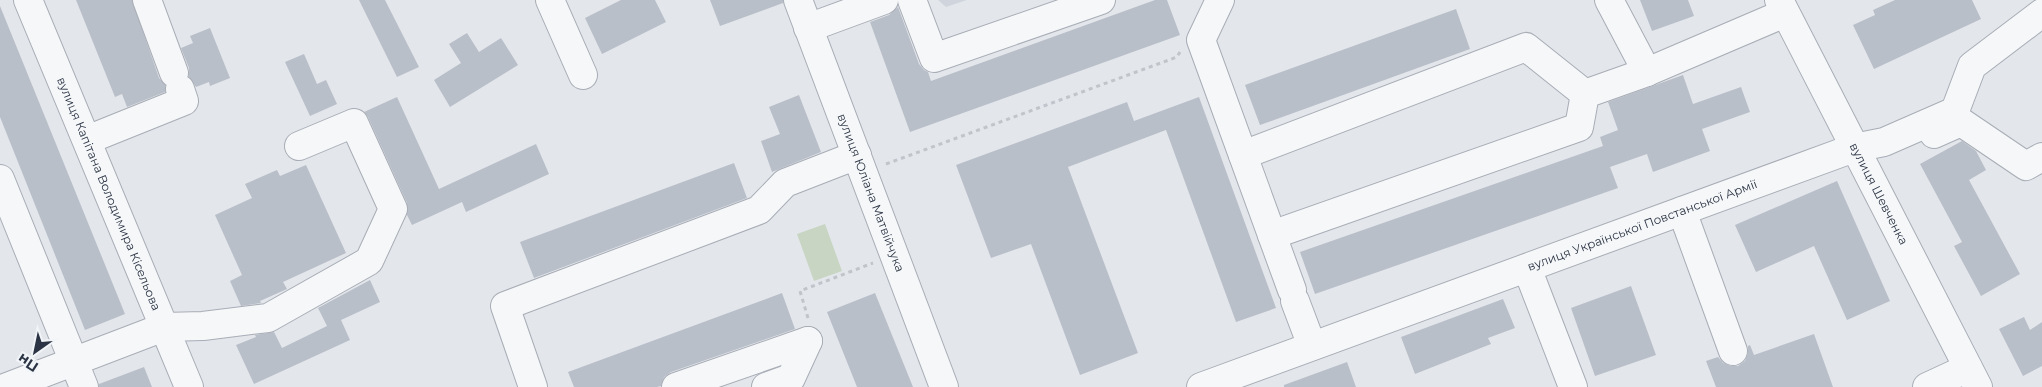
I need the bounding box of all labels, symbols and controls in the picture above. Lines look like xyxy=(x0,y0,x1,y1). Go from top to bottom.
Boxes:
street label: вулиця Капітана Володимира Кісельова xyxy=(54,75,164,313)
street label: вулиця Юліана Матвійчука xyxy=(834,111,908,274)
street label: вулиця Шевченка xyxy=(1847,140,1912,247)
street label: вулиця Української Повстанської Армії xyxy=(1525,176,1759,274)
north arrow xyxy=(10,327,60,377)
text: Пн xyxy=(14,350,42,376)

